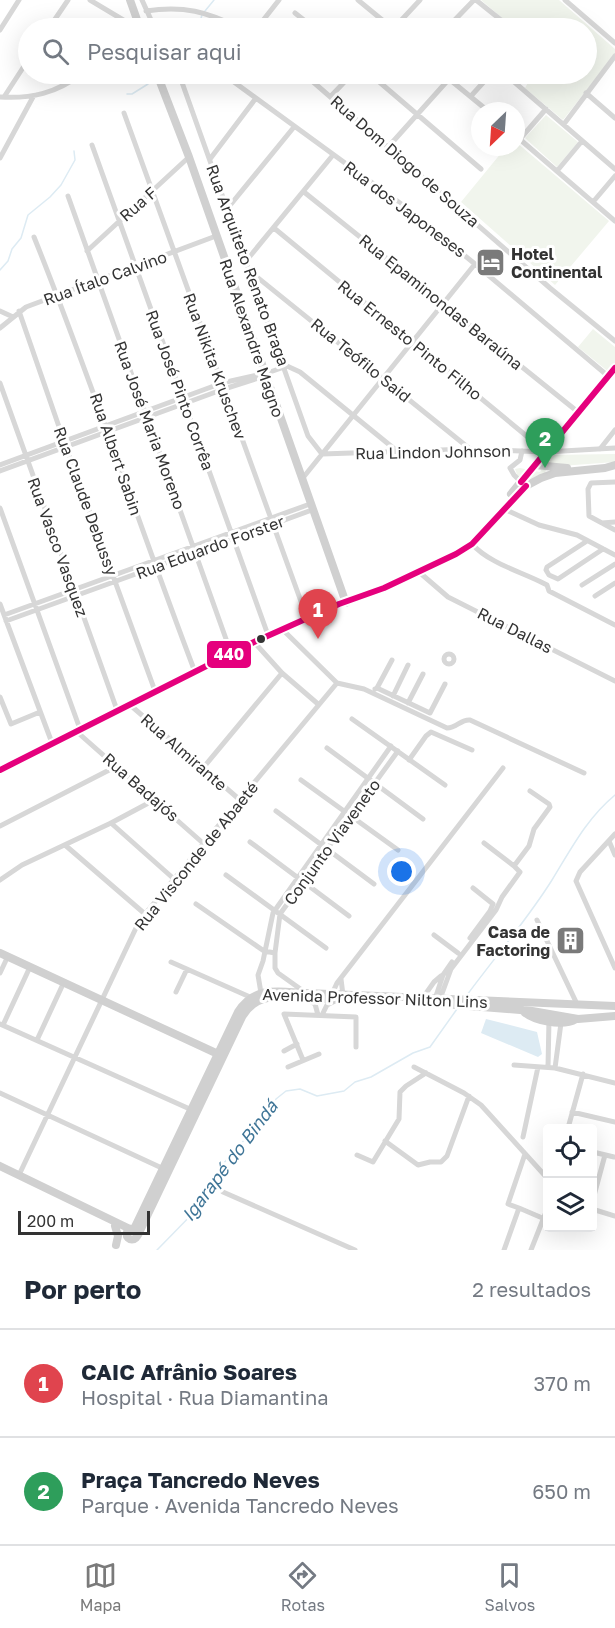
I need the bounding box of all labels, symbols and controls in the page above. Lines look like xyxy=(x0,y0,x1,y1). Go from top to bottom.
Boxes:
search box xyxy=(18,18,597,84)
icon: search xyxy=(39,35,72,68)
text: Pesquisar aqui xyxy=(87,38,242,65)
street label: Rua Dom Diogo de Souza xyxy=(327,91,483,231)
north arrow xyxy=(471,102,525,156)
street label: Rua dos Japoneses xyxy=(340,157,470,261)
street label: Rua Arquiteto Renato Braga xyxy=(202,161,294,369)
street label: Rua F xyxy=(115,182,161,226)
street label: Rua Epaminondas Baraúna xyxy=(355,230,527,374)
place label: Hotel Continental xyxy=(511,244,603,282)
street label: Rua Ítalo Calvino xyxy=(41,246,169,310)
hotel icon: Hotel Continental xyxy=(474,247,506,279)
street label: Rua Alexandre Magno xyxy=(215,256,289,420)
street label: Rua Ernesto Pinto Filho xyxy=(334,276,486,404)
street label: Rua Nikita Kruschev xyxy=(179,290,251,442)
street label: Rua José Pinto Corrêa xyxy=(142,307,218,473)
street label: Rua Teófilo Said xyxy=(307,314,415,406)
street label: Rua José Maria Moreno xyxy=(110,338,190,512)
street label: Rua Albert Sabin xyxy=(86,390,146,518)
pin: 2 xyxy=(526,418,564,468)
street label: Rua Claude Debussy xyxy=(50,424,122,578)
street label: Rua Lindon Johnson xyxy=(355,441,511,463)
street label: Rua Vasco Vasquez xyxy=(23,474,93,620)
street label: Rua Eduardo Forster xyxy=(133,511,287,583)
pin: 1 xyxy=(298,590,338,639)
street label: Rua Dallas xyxy=(474,603,556,657)
unlabelled marker xyxy=(255,633,267,645)
line badge: 440 xyxy=(206,640,252,669)
text: 440 xyxy=(214,644,244,664)
street label: Rua Almirante xyxy=(137,709,231,795)
street label: Rua Badajós xyxy=(99,749,183,825)
street label: Conjunto Viaveneto xyxy=(280,775,384,909)
street label: Rua Visconde de Abaeté xyxy=(130,778,262,934)
your location xyxy=(387,857,416,886)
place label: Casa de Factoring xyxy=(476,922,550,960)
building icon: Casa de Factoring xyxy=(555,925,587,957)
street label: Avenida Professor Nilton Lins xyxy=(262,984,488,1012)
water label: Igarapé do Bindá xyxy=(177,1094,283,1225)
map controls xyxy=(543,1124,597,1232)
button: locate xyxy=(543,1124,597,1178)
button: layers xyxy=(543,1178,597,1232)
scale bar xyxy=(18,1208,150,1236)
text: 200 m xyxy=(27,1211,74,1231)
text: Por perto xyxy=(24,1274,141,1305)
text: 2 resultados xyxy=(472,1277,591,1301)
text: CAIC Afrânio Soares xyxy=(81,1358,297,1385)
text: 1 xyxy=(38,1371,49,1395)
text: 370 m xyxy=(534,1371,591,1395)
text: Hospital · Rua Diamantina xyxy=(81,1385,328,1409)
text: Praça Tancredo Neves xyxy=(81,1466,320,1493)
text: 2 xyxy=(37,1479,50,1503)
text: 650 m xyxy=(532,1479,591,1503)
text: Parque · Avenida Tancredo Neves xyxy=(81,1493,399,1517)
tab: Mapa xyxy=(80,1559,121,1615)
tab: Rotas xyxy=(281,1559,325,1615)
tab: Salvos xyxy=(484,1559,535,1615)

